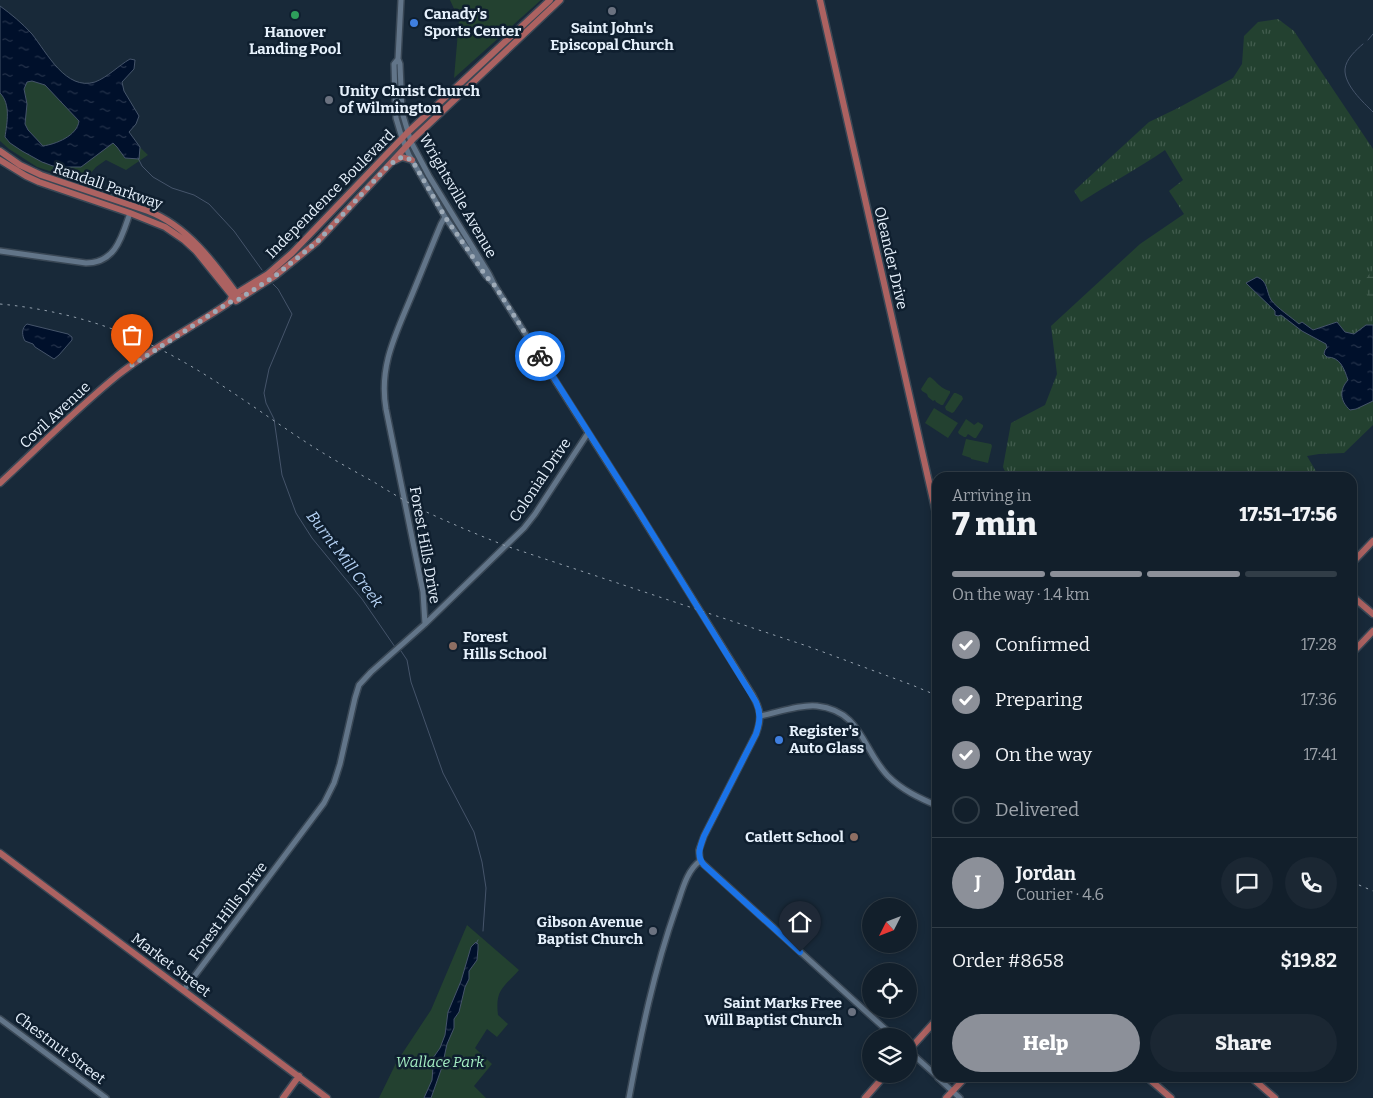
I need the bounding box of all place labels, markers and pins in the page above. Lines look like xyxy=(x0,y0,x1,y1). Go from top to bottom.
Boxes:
place label: Canady's Sports Center xyxy=(424,5,521,40)
marker: Saint John's Episcopal Church xyxy=(606,5,618,17)
marker: Hanover Landing Pool xyxy=(289,9,301,21)
marker: Canady's Sports Center xyxy=(408,17,420,29)
place label: Saint John's Episcopal Church xyxy=(550,19,674,54)
place label: Hanover Landing Pool xyxy=(249,23,341,58)
place label: Unity Christ Church of Wilmington xyxy=(339,82,480,117)
marker: Unity Christ Church of Wilmington xyxy=(323,94,335,106)
pin xyxy=(111,314,153,365)
place label: Forest Hills School xyxy=(463,628,547,663)
marker: Forest Hills School xyxy=(447,640,459,652)
place label: Register's Auto Glass xyxy=(789,722,864,757)
marker: Register's Auto Glass xyxy=(773,734,785,746)
place label: Catlett School xyxy=(745,828,844,846)
marker: Catlett School xyxy=(848,831,860,843)
pin xyxy=(779,901,821,952)
place label: Gibson Avenue Baptist Church xyxy=(537,913,644,948)
marker: Gibson Avenue Baptist Church xyxy=(647,925,659,937)
place label: Saint Marks Free Will Baptist Church xyxy=(705,994,842,1029)
marker: Saint Marks Free Will Baptist Church xyxy=(846,1006,858,1018)

